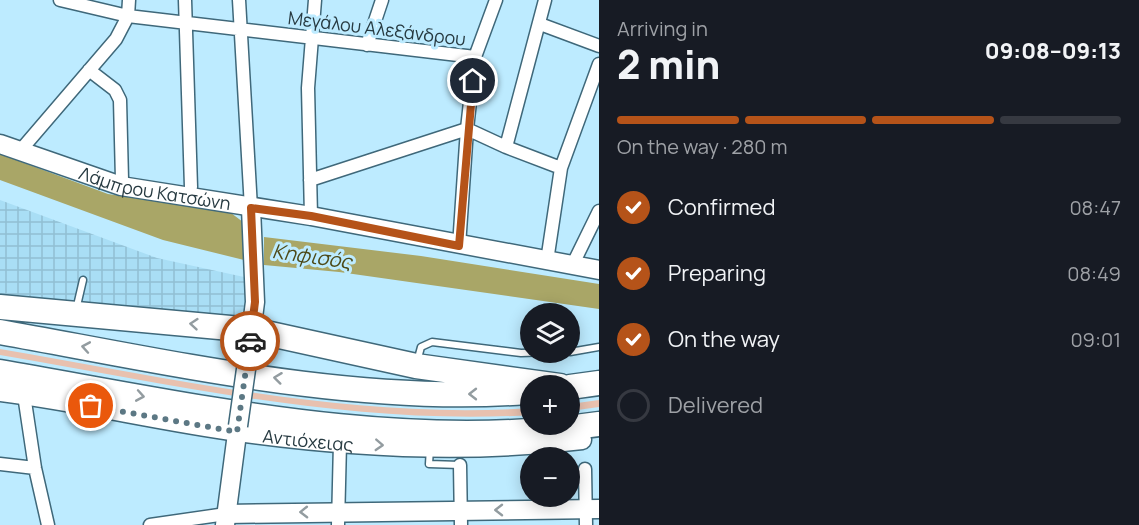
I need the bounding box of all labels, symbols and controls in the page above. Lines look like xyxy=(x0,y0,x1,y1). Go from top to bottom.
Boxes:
street label: Μεγάλου Αλεξάνδρου xyxy=(287,5,467,51)
text: Arriving in xyxy=(617,15,708,42)
text: 09:08–09:13 xyxy=(985,36,1121,66)
text: 2 min xyxy=(617,37,720,91)
pin xyxy=(447,55,498,106)
icon: home xyxy=(456,64,489,97)
text: On the way · 280 m xyxy=(617,133,787,160)
street label: Λάμπρου Κατσώνη xyxy=(76,160,233,215)
icon: check xyxy=(617,191,650,224)
text: Confirmed xyxy=(668,192,776,222)
text: 08:47 xyxy=(1069,194,1121,221)
water label: Κηφισός xyxy=(271,237,355,275)
icon: check xyxy=(617,257,650,290)
text: Preparing xyxy=(668,258,766,288)
text: 08:49 xyxy=(1067,260,1121,287)
map controls xyxy=(520,303,580,507)
button: layers xyxy=(520,303,580,363)
courier xyxy=(220,311,280,371)
one-way arrow xyxy=(190,318,199,331)
icon: check xyxy=(617,323,650,356)
text: On the way xyxy=(668,324,780,354)
icon: car xyxy=(234,325,267,358)
text: 09:01 xyxy=(1070,326,1121,353)
one-way arrow xyxy=(81,342,91,354)
one-way arrow xyxy=(274,373,283,385)
button: + xyxy=(520,375,580,435)
pin xyxy=(65,380,116,431)
one-way arrow xyxy=(468,388,477,400)
icon: bag xyxy=(74,389,107,422)
one-way arrow xyxy=(136,390,145,402)
text: Delivered xyxy=(668,390,763,420)
street label: Αντιόχειας xyxy=(261,423,354,456)
one-way arrow xyxy=(374,439,383,452)
button: − xyxy=(520,447,580,507)
one-way arrow xyxy=(494,504,503,516)
one-way arrow xyxy=(299,506,308,519)

